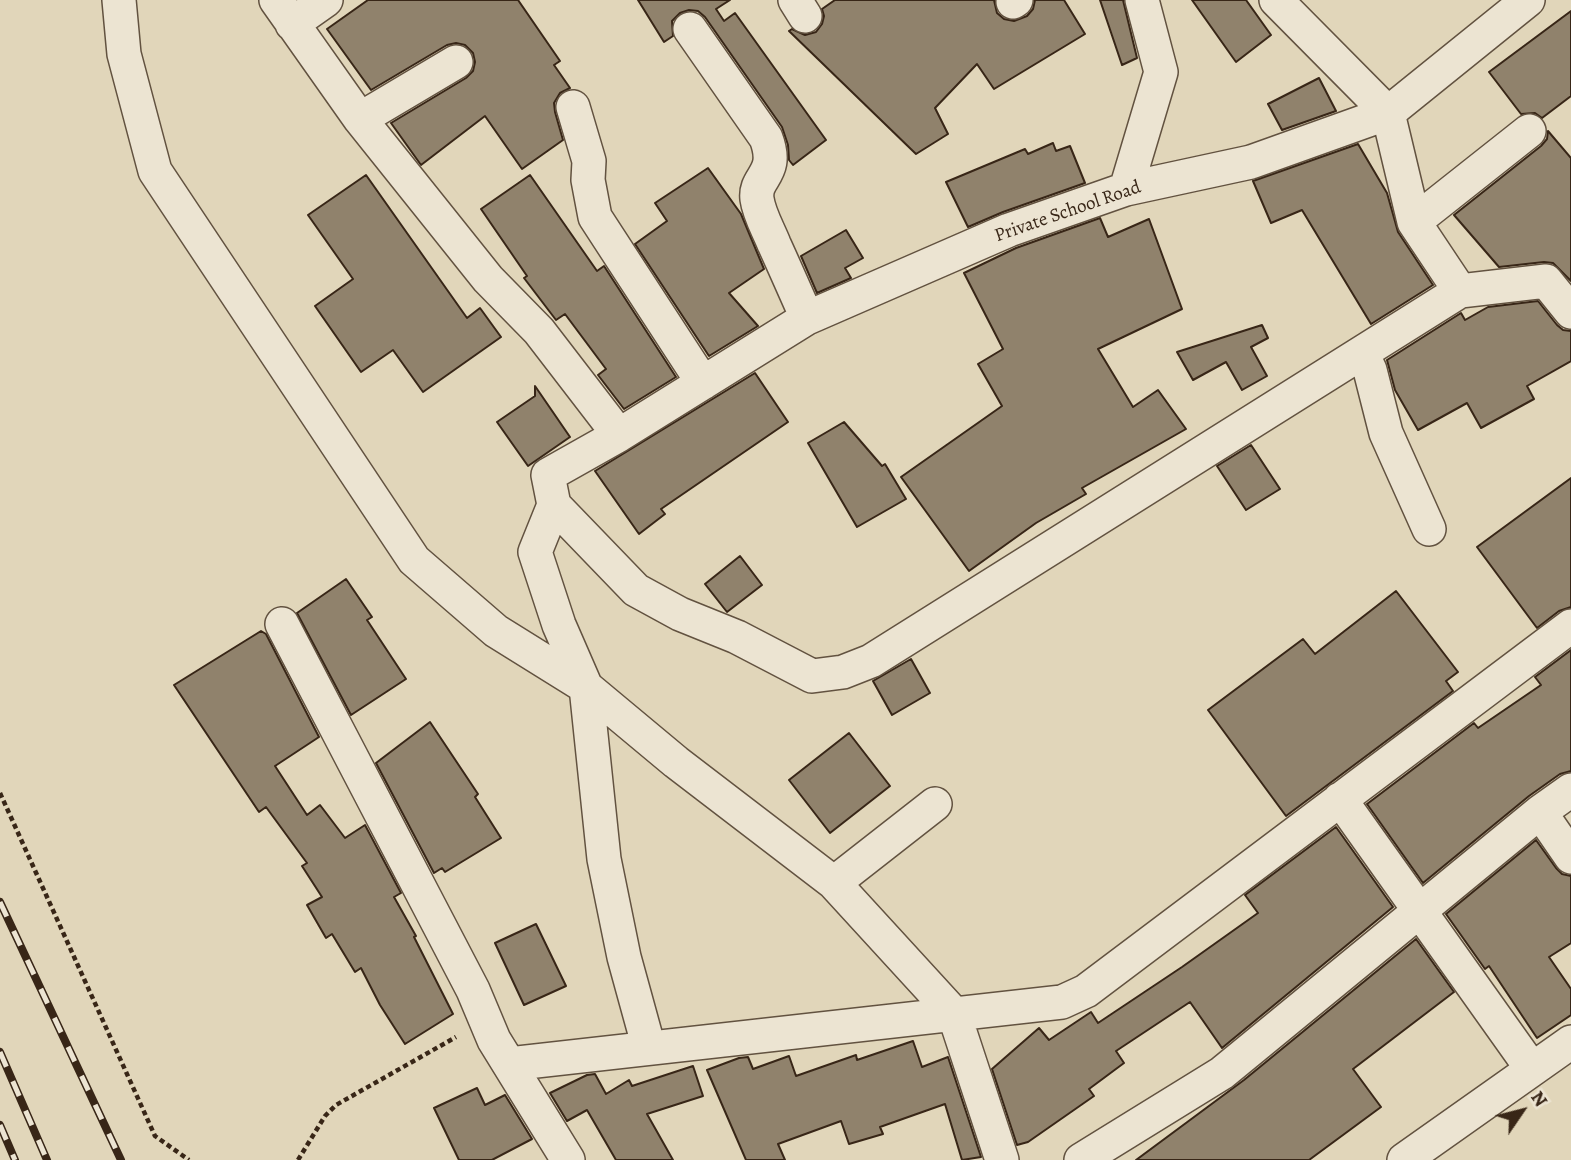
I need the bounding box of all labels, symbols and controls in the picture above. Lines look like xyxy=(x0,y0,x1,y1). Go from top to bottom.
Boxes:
street label: Private School Road xyxy=(992,176,1144,248)
north arrow xyxy=(1487,1076,1557,1146)
text: N xyxy=(1525,1086,1554,1112)

